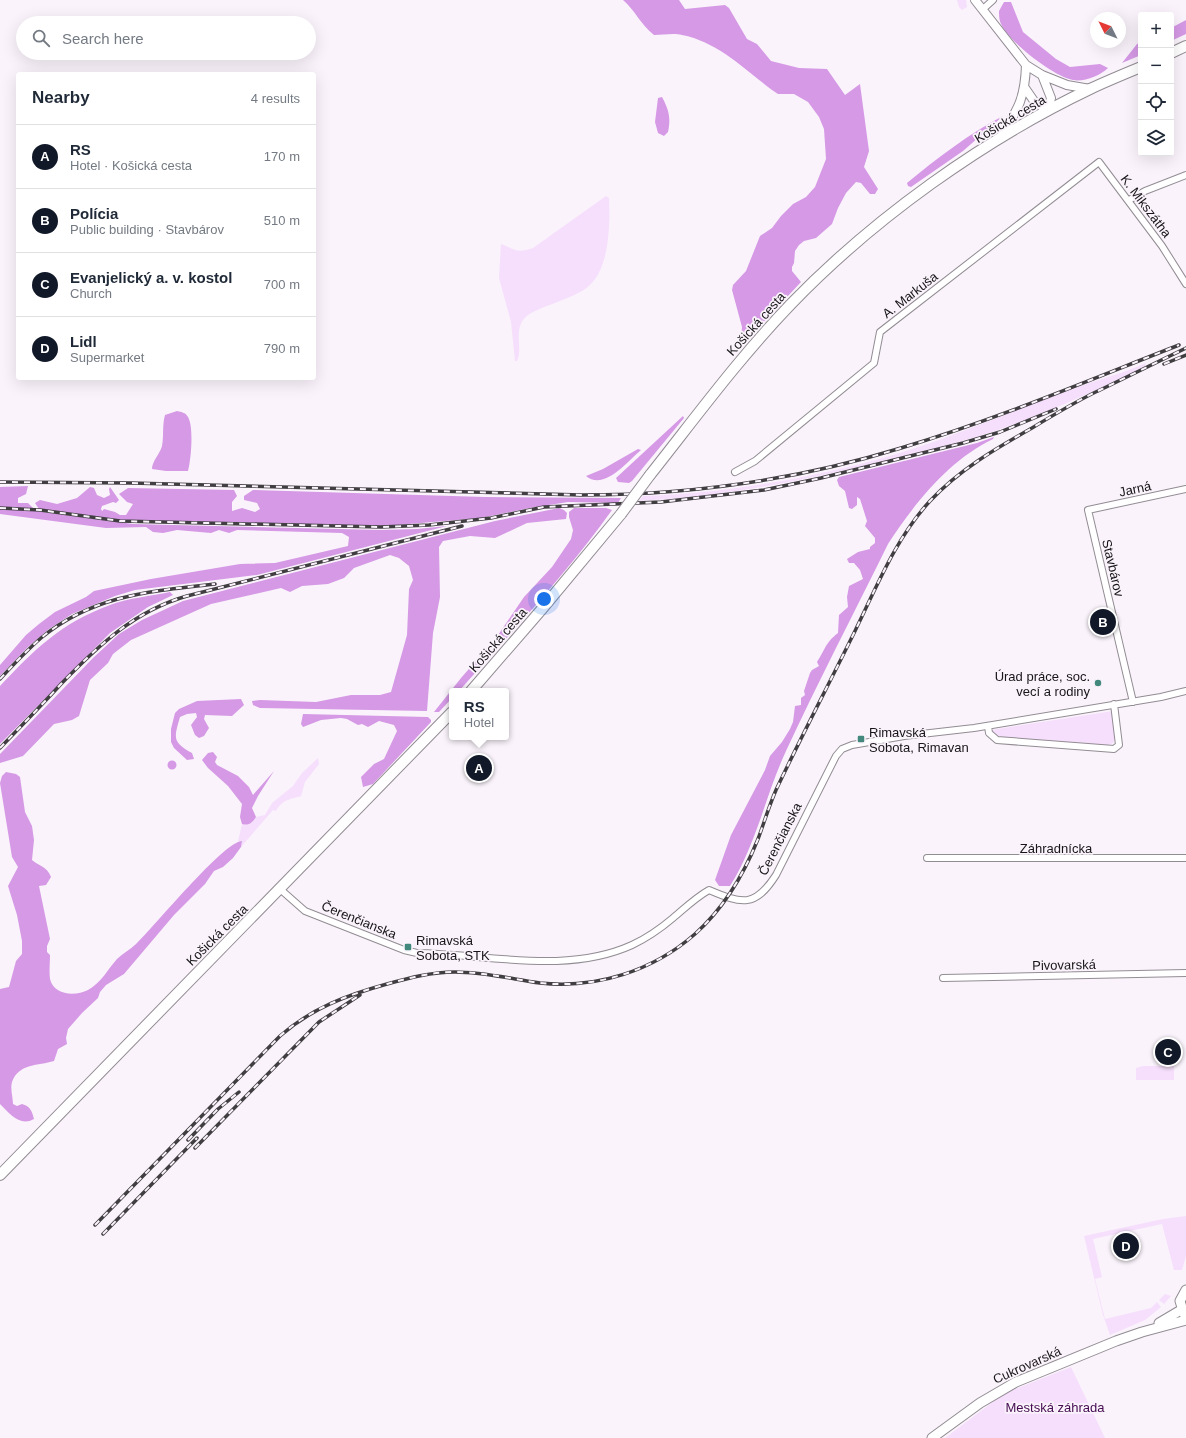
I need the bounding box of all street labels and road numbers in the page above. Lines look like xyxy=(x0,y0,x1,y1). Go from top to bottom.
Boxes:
street label: Košická cesta xyxy=(972,92,1049,146)
street label: K. Mikszátha xyxy=(1118,172,1175,241)
street label: A. Markuša xyxy=(879,268,941,321)
street label: Košická cesta xyxy=(724,289,789,359)
street label: Jarná xyxy=(1118,478,1153,500)
street label: Stavbárov xyxy=(1099,538,1127,599)
street label: Košická cesta xyxy=(466,604,530,675)
street label: Čerenčianska xyxy=(755,800,805,878)
street label: Záhradnícka xyxy=(1020,841,1093,856)
street label: Čerenčianska xyxy=(319,898,399,942)
street label: Košická cesta xyxy=(183,901,251,969)
street label: Pivovarská xyxy=(1032,957,1097,973)
street label: Cukrovarská xyxy=(991,1343,1064,1387)

